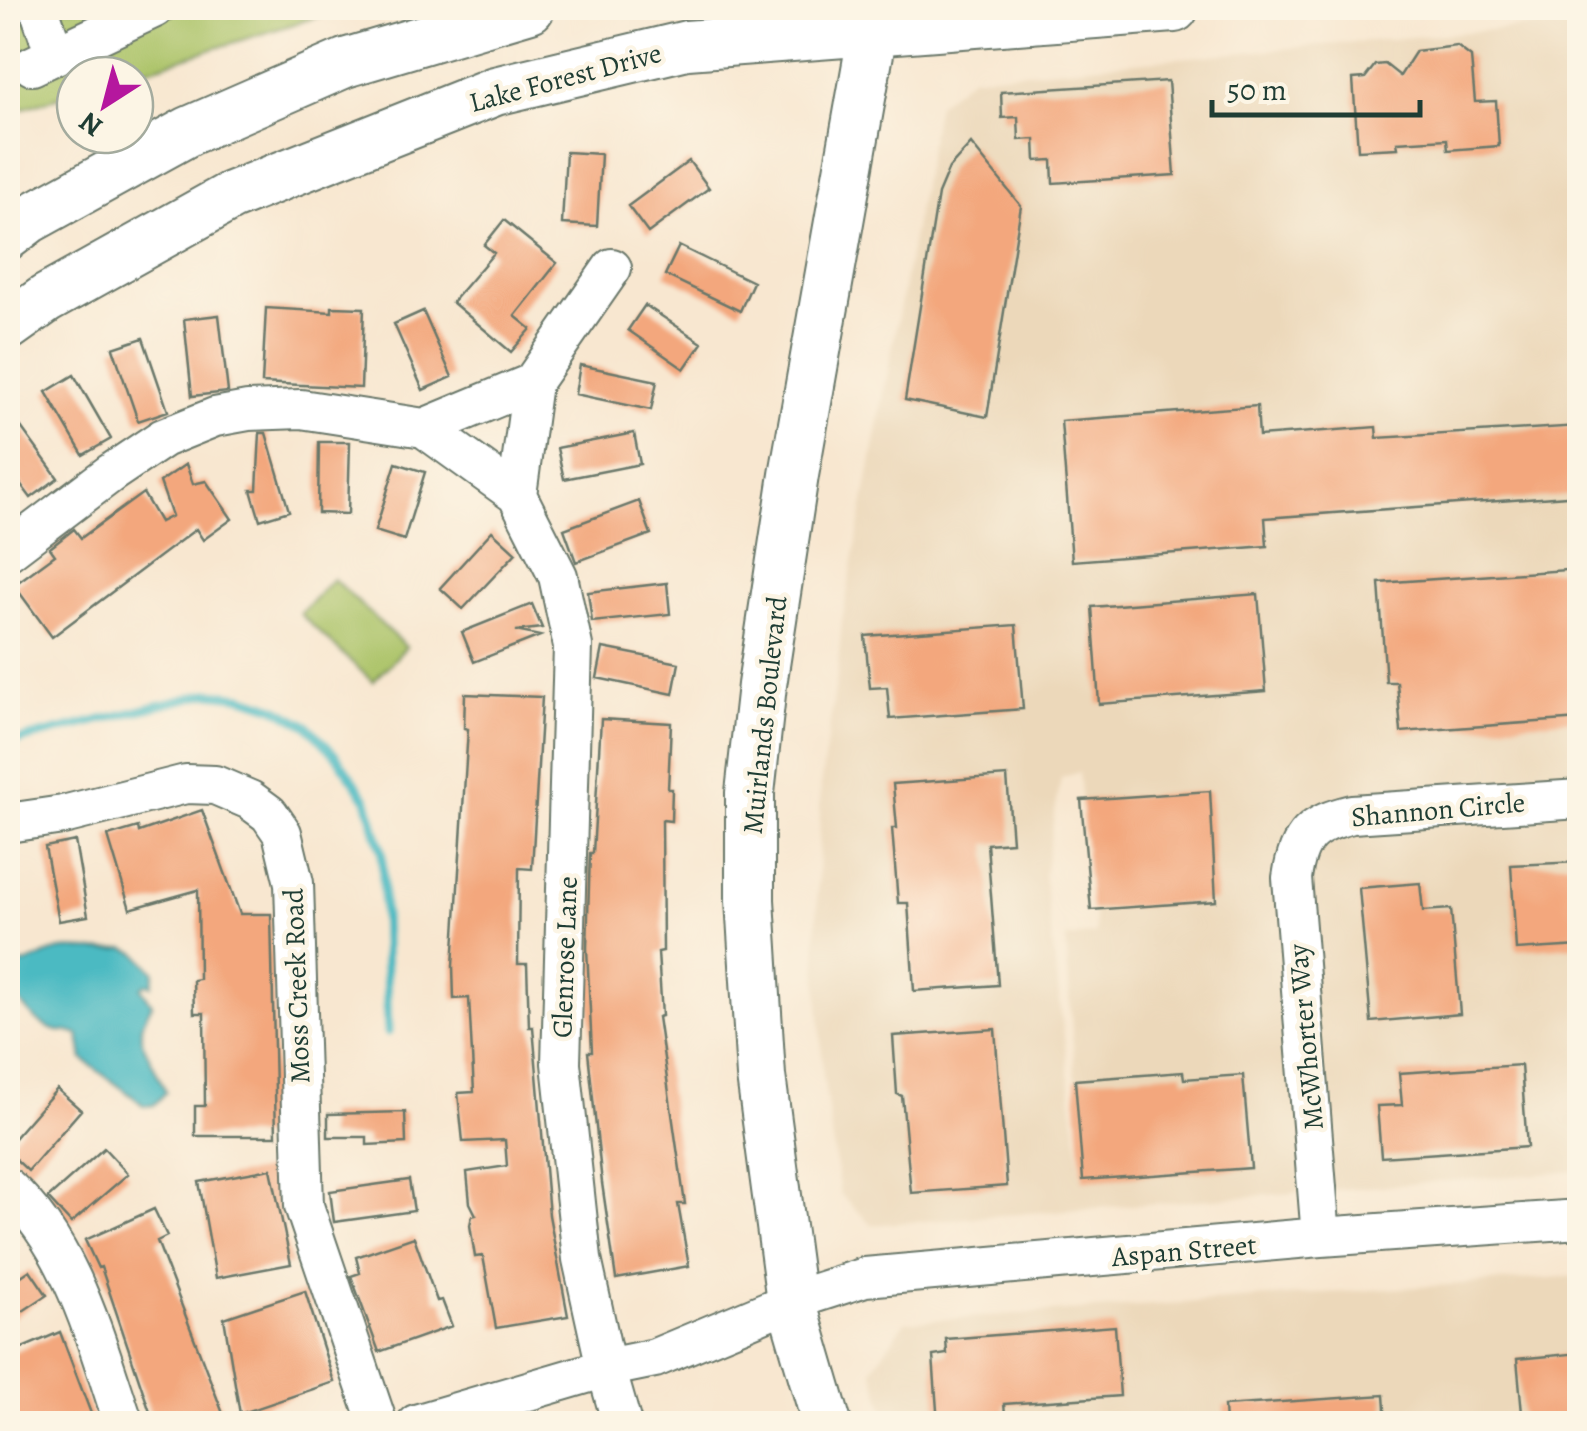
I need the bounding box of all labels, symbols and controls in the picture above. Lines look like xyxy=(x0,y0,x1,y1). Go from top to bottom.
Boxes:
street label: Lake Forest Drive xyxy=(465,34,666,122)
north arrow xyxy=(55,55,155,155)
scale bar xyxy=(1212,55,1420,117)
text: 50 m xyxy=(1227,70,1287,110)
text: N xyxy=(71,103,110,146)
street label: Muirlands Boulevard xyxy=(734,593,797,836)
street label: Shannon Circle xyxy=(1349,783,1527,837)
street label: Glenrose Lane xyxy=(543,875,587,1039)
street label: Moss Creek Road xyxy=(275,887,319,1084)
street label: McWhorter Way xyxy=(1279,942,1333,1131)
street label: Aspan Street xyxy=(1109,1226,1258,1276)

